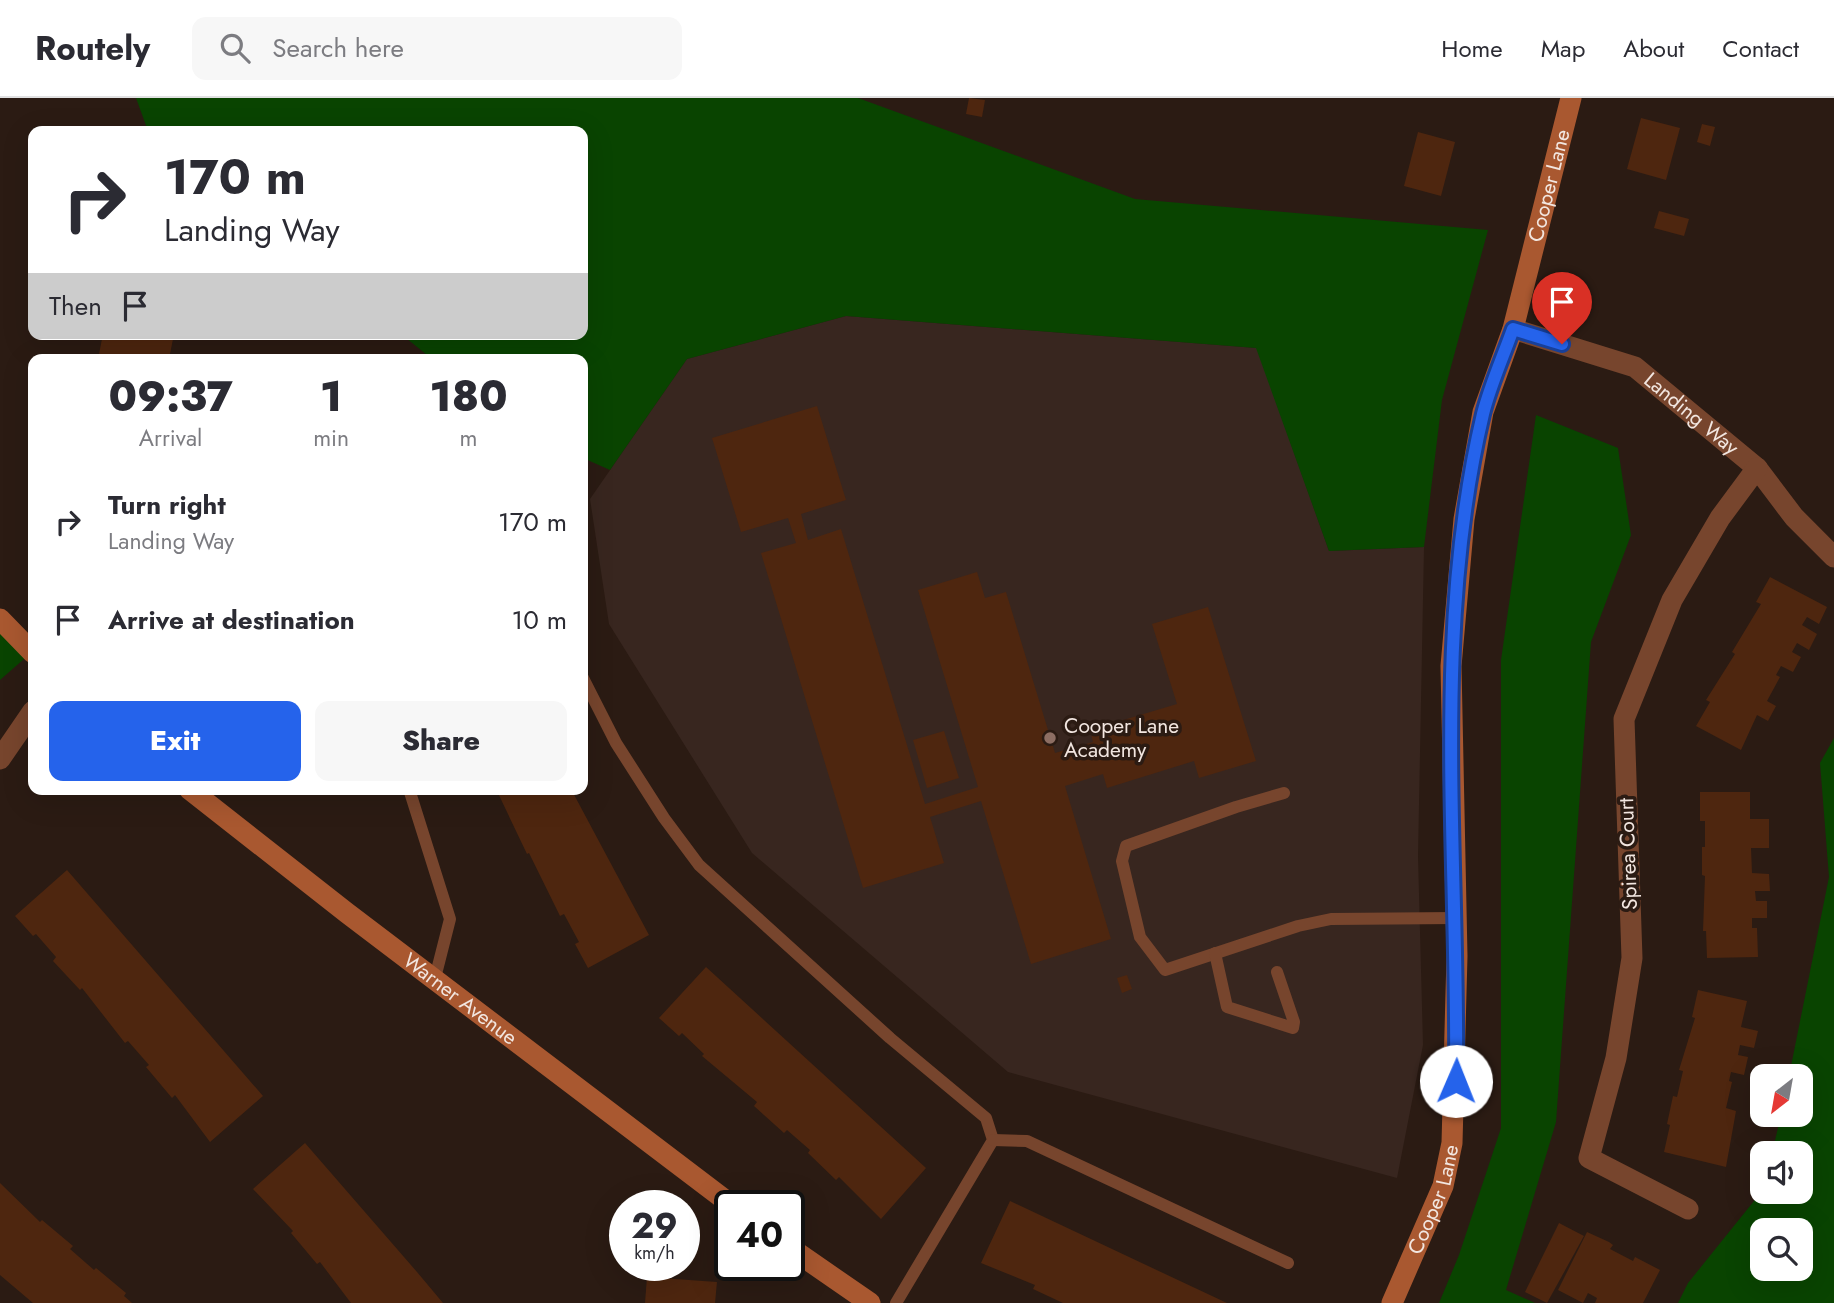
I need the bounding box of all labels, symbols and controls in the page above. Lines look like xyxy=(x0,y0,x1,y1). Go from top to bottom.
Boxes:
search box xyxy=(192,17,682,80)
text: Routely xyxy=(35,25,150,72)
icon: search xyxy=(216,29,254,67)
text: Search here xyxy=(272,29,404,67)
text: Home xyxy=(1441,31,1503,66)
text: Map xyxy=(1541,31,1585,66)
text: About xyxy=(1623,31,1684,66)
text: Contact xyxy=(1722,31,1799,66)
street label: Cooper Lane xyxy=(1520,126,1578,245)
text: 170 m xyxy=(164,142,306,212)
icon: right xyxy=(49,154,140,245)
text: Landing Way xyxy=(164,207,340,253)
pin xyxy=(1532,272,1592,344)
icon: arrive xyxy=(1543,283,1581,321)
text: Then xyxy=(49,287,102,325)
icon: arrive xyxy=(116,287,154,325)
street label: Landing Way xyxy=(1637,365,1746,462)
text: 09:37 xyxy=(108,366,233,427)
text: 1 xyxy=(320,366,342,427)
text: 180 xyxy=(430,366,508,427)
text: Arrival xyxy=(139,421,202,455)
text: min xyxy=(313,421,349,455)
text: m xyxy=(460,421,478,455)
text: Turn right xyxy=(108,486,226,524)
icon: right xyxy=(49,503,87,541)
text: 170 m xyxy=(498,503,567,541)
text: Landing Way xyxy=(108,524,234,558)
icon: arrive xyxy=(49,601,87,639)
text: Arrive at destination xyxy=(108,601,355,639)
text: 10 m xyxy=(512,601,567,639)
button: Exit xyxy=(49,701,301,781)
button: Share xyxy=(315,701,567,781)
place label: Cooper Lane Academy xyxy=(1064,711,1179,765)
marker: Cooper Lane Academy xyxy=(1042,730,1058,746)
street label: Spirea Court xyxy=(1611,797,1645,911)
street label: Warner Avenue xyxy=(397,946,524,1052)
position arrow xyxy=(1419,1044,1493,1118)
north arrow xyxy=(1750,1064,1813,1127)
map controls xyxy=(1750,1064,1813,1281)
button: sound xyxy=(1750,1141,1813,1204)
street label: Cooper Lane xyxy=(1400,1142,1466,1259)
speed limit sign: 40 xyxy=(714,1190,805,1281)
text: 29 xyxy=(631,1201,678,1251)
button: search xyxy=(1750,1218,1813,1281)
text: km/h xyxy=(634,1240,675,1266)

